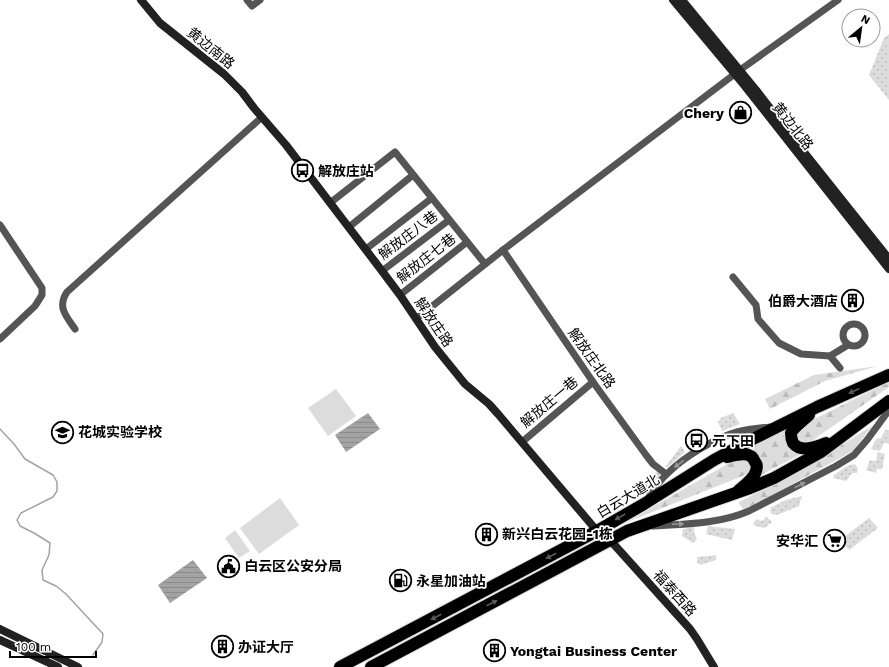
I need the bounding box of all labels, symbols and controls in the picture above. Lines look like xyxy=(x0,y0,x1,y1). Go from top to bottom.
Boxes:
north arrow xyxy=(841,8,881,48)
text: N xyxy=(859,12,872,27)
street label: 黄边南路 xyxy=(184,24,238,72)
street label: 黄边北路 xyxy=(769,99,817,153)
shop icon: Chery xyxy=(727,100,753,126)
place label: Chery xyxy=(684,105,724,121)
bus stop icon: 解放庄站 xyxy=(289,158,315,184)
place label: 解放庄站 xyxy=(318,163,374,179)
street label: 解放庄八巷 xyxy=(375,208,441,262)
street label: 解放庄七巷 xyxy=(393,230,459,286)
building icon: 伯爵大酒店 xyxy=(840,288,866,314)
place label: 伯爵大酒店 xyxy=(768,293,838,309)
street label: 解放庄路 xyxy=(412,294,456,350)
street label: 解放庄北路 xyxy=(565,325,619,391)
street label: 解放庄一巷 xyxy=(517,373,581,431)
one-way arrow xyxy=(848,388,859,394)
school or university icon: 花城实验学校 xyxy=(49,419,75,445)
place label: 花城实验学校 xyxy=(78,424,162,440)
bus stop icon: 元下田 xyxy=(684,428,710,454)
place label: 元下田 xyxy=(712,433,754,449)
one-way arrow xyxy=(673,459,684,468)
street label: 白云大道北 xyxy=(594,471,662,521)
one-way arrow xyxy=(794,482,805,488)
one-way arrow xyxy=(615,514,626,521)
building icon: 新兴白云花园-1栋 xyxy=(473,521,499,547)
one-way arrow xyxy=(672,521,684,528)
place label: 新兴白云花园-1栋 xyxy=(502,526,613,542)
supermarket icon: 安华汇 xyxy=(821,528,847,554)
place label: 安华汇 xyxy=(776,533,818,549)
one-way arrow xyxy=(545,552,556,559)
public building icon: 白云区公安分局 xyxy=(215,553,241,579)
place label: 白云区公安分局 xyxy=(244,558,342,574)
street label: 福泰西路 xyxy=(650,567,700,619)
fuel station icon: 永星加油站 xyxy=(388,568,414,594)
place label: 永星加油站 xyxy=(416,573,486,589)
one-way arrow xyxy=(486,599,498,606)
one-way arrow xyxy=(430,613,442,620)
scale bar xyxy=(10,633,96,659)
building icon: 办证大厅 xyxy=(210,634,236,660)
building icon: Yongtai Business Center xyxy=(482,638,508,664)
place label: 办证大厅 xyxy=(238,639,294,655)
text: 100 m xyxy=(16,640,51,654)
place label: Yongtai Business Center xyxy=(510,643,677,659)

